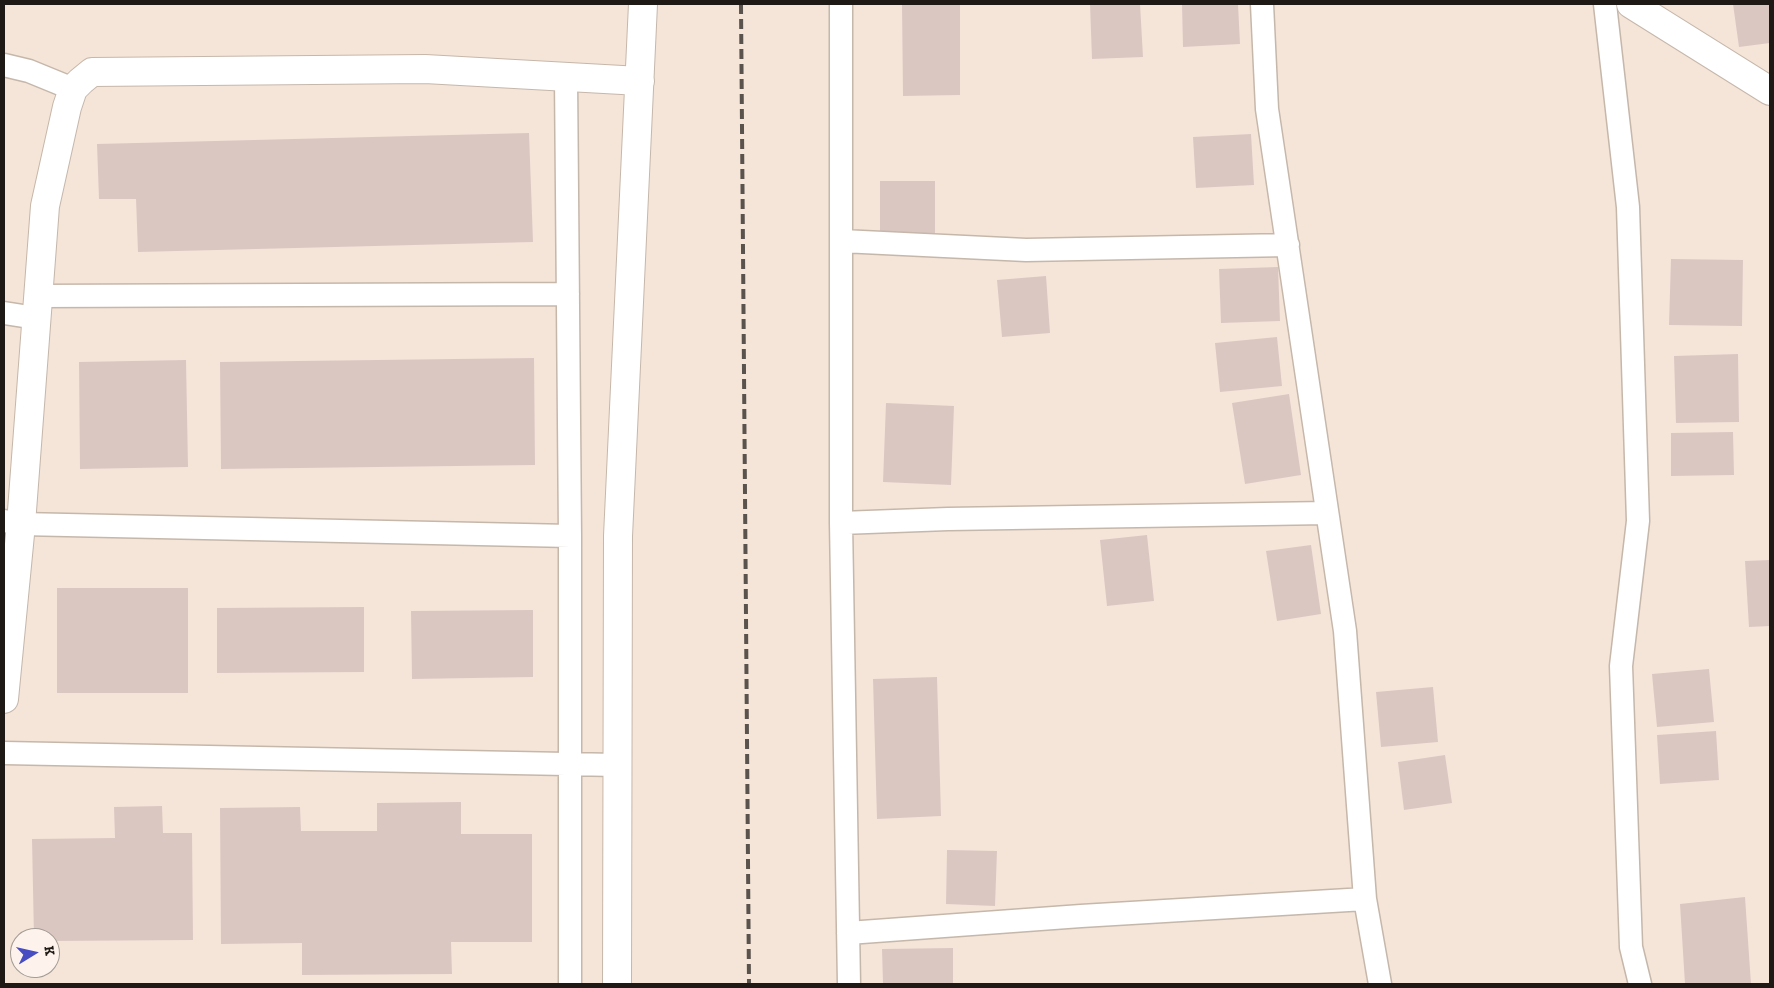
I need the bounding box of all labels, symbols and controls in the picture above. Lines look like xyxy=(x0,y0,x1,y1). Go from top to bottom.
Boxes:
north arrow xyxy=(10,928,60,978)
text: K xyxy=(40,945,58,957)

